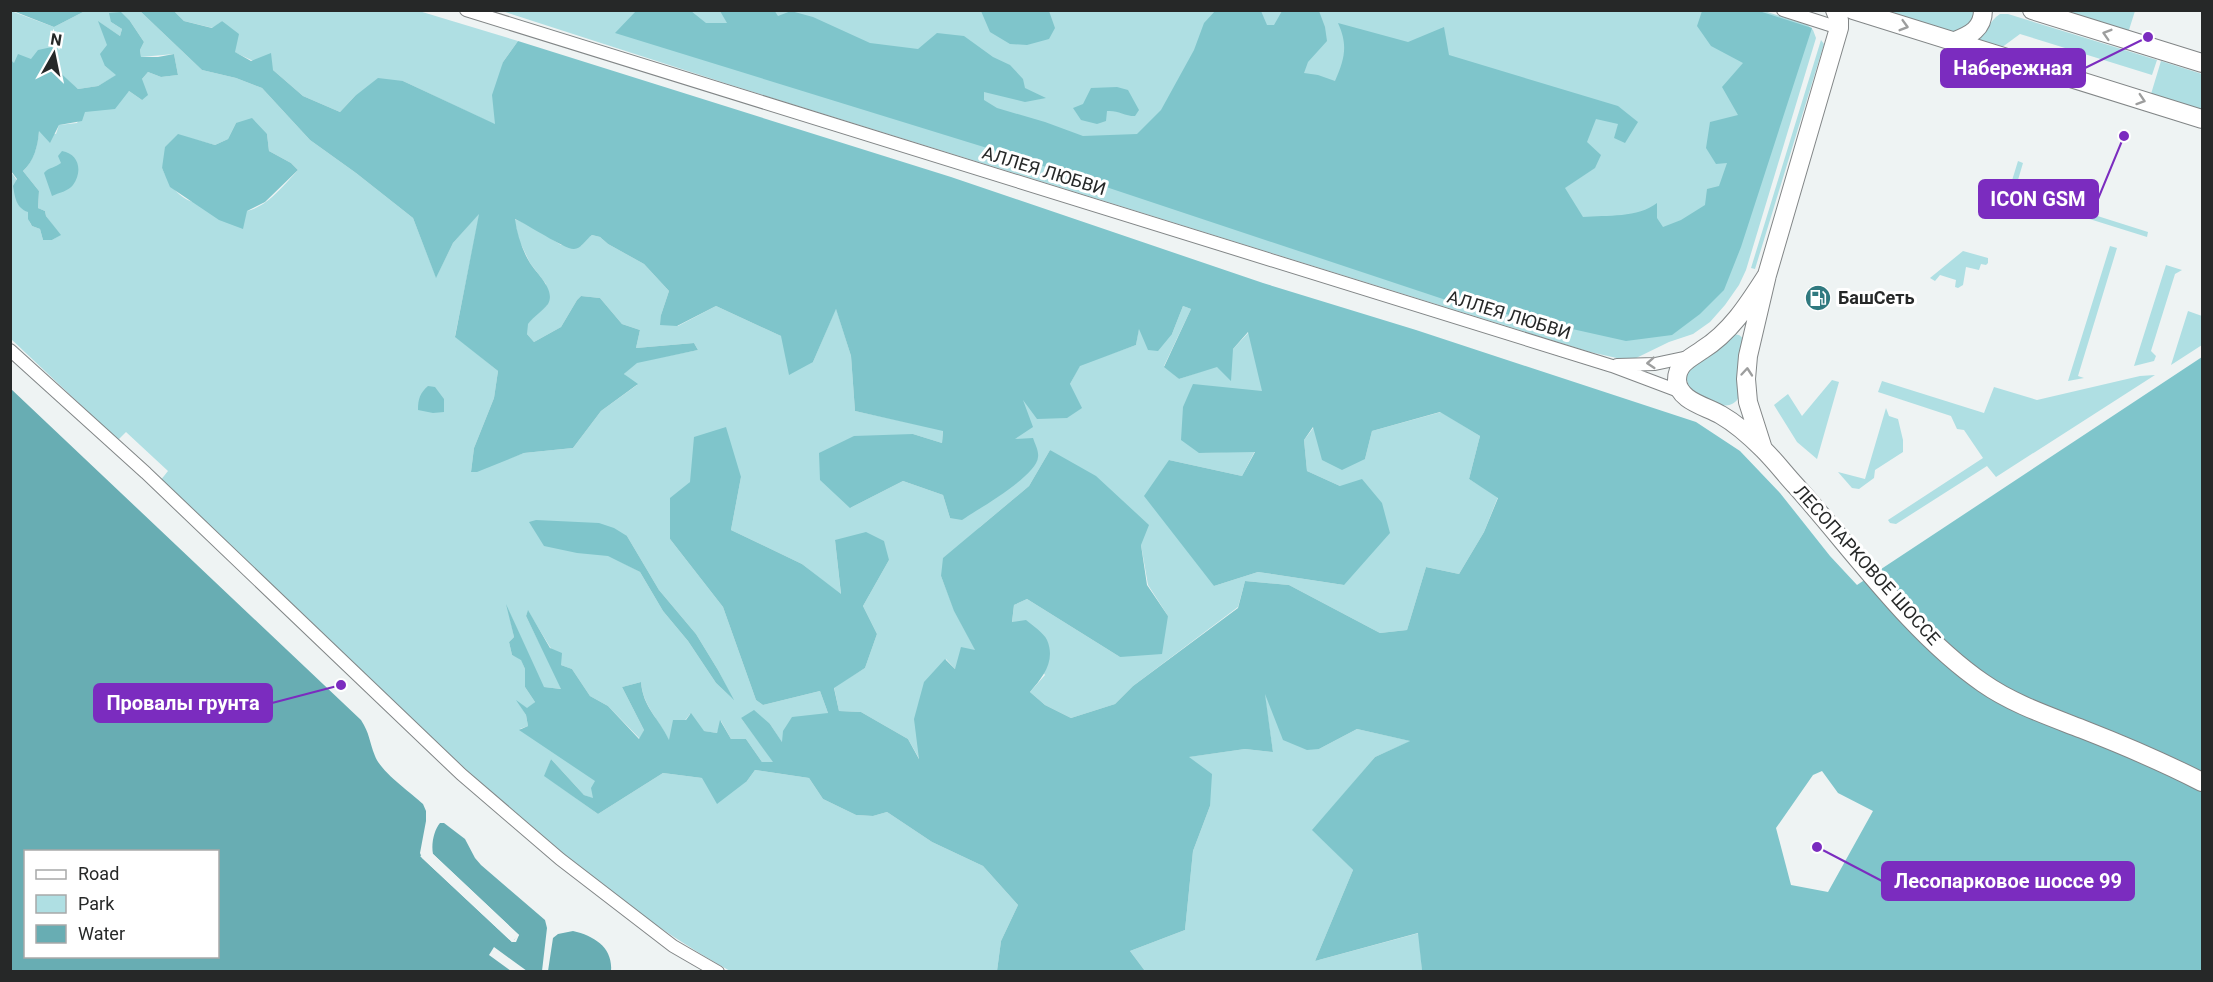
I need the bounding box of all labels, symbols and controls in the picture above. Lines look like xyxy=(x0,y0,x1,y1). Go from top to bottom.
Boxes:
one-way arrow xyxy=(1898,19,1909,31)
north arrow xyxy=(24,24,84,84)
text: N xyxy=(49,29,63,50)
one-way arrow xyxy=(2102,29,2112,41)
callout: Набережная xyxy=(1941,49,2085,87)
text: Набережная xyxy=(1953,56,2073,80)
one-way arrow xyxy=(2135,93,2146,105)
street label: АЛЛЕЯ ЛЮБВИ xyxy=(980,142,1108,199)
callout: ICON GSM xyxy=(1979,180,2098,218)
text: ICON GSM xyxy=(1990,187,2086,211)
fuel station icon: БашСеть xyxy=(1803,283,1833,313)
street label: АЛЛЕЯ ЛЮБВИ xyxy=(1445,286,1573,343)
place label: БашСеть xyxy=(1838,287,1914,308)
one-way arrow xyxy=(1647,357,1656,370)
one-way arrow xyxy=(1740,367,1753,376)
street label: ЛЕСОПАРКОВОЕ ШОССЕ xyxy=(1790,480,1945,649)
callout: Провалы грунта xyxy=(94,684,272,722)
text: Провалы грунта xyxy=(106,691,260,715)
legend xyxy=(24,850,219,958)
callout: Лесопарковое шоссе 99 xyxy=(1882,862,2134,900)
text: Road xyxy=(78,863,119,884)
text: Лесопарковое шоссе 99 xyxy=(1894,869,2122,893)
text: Park xyxy=(78,893,115,914)
text: Water xyxy=(78,923,125,944)

